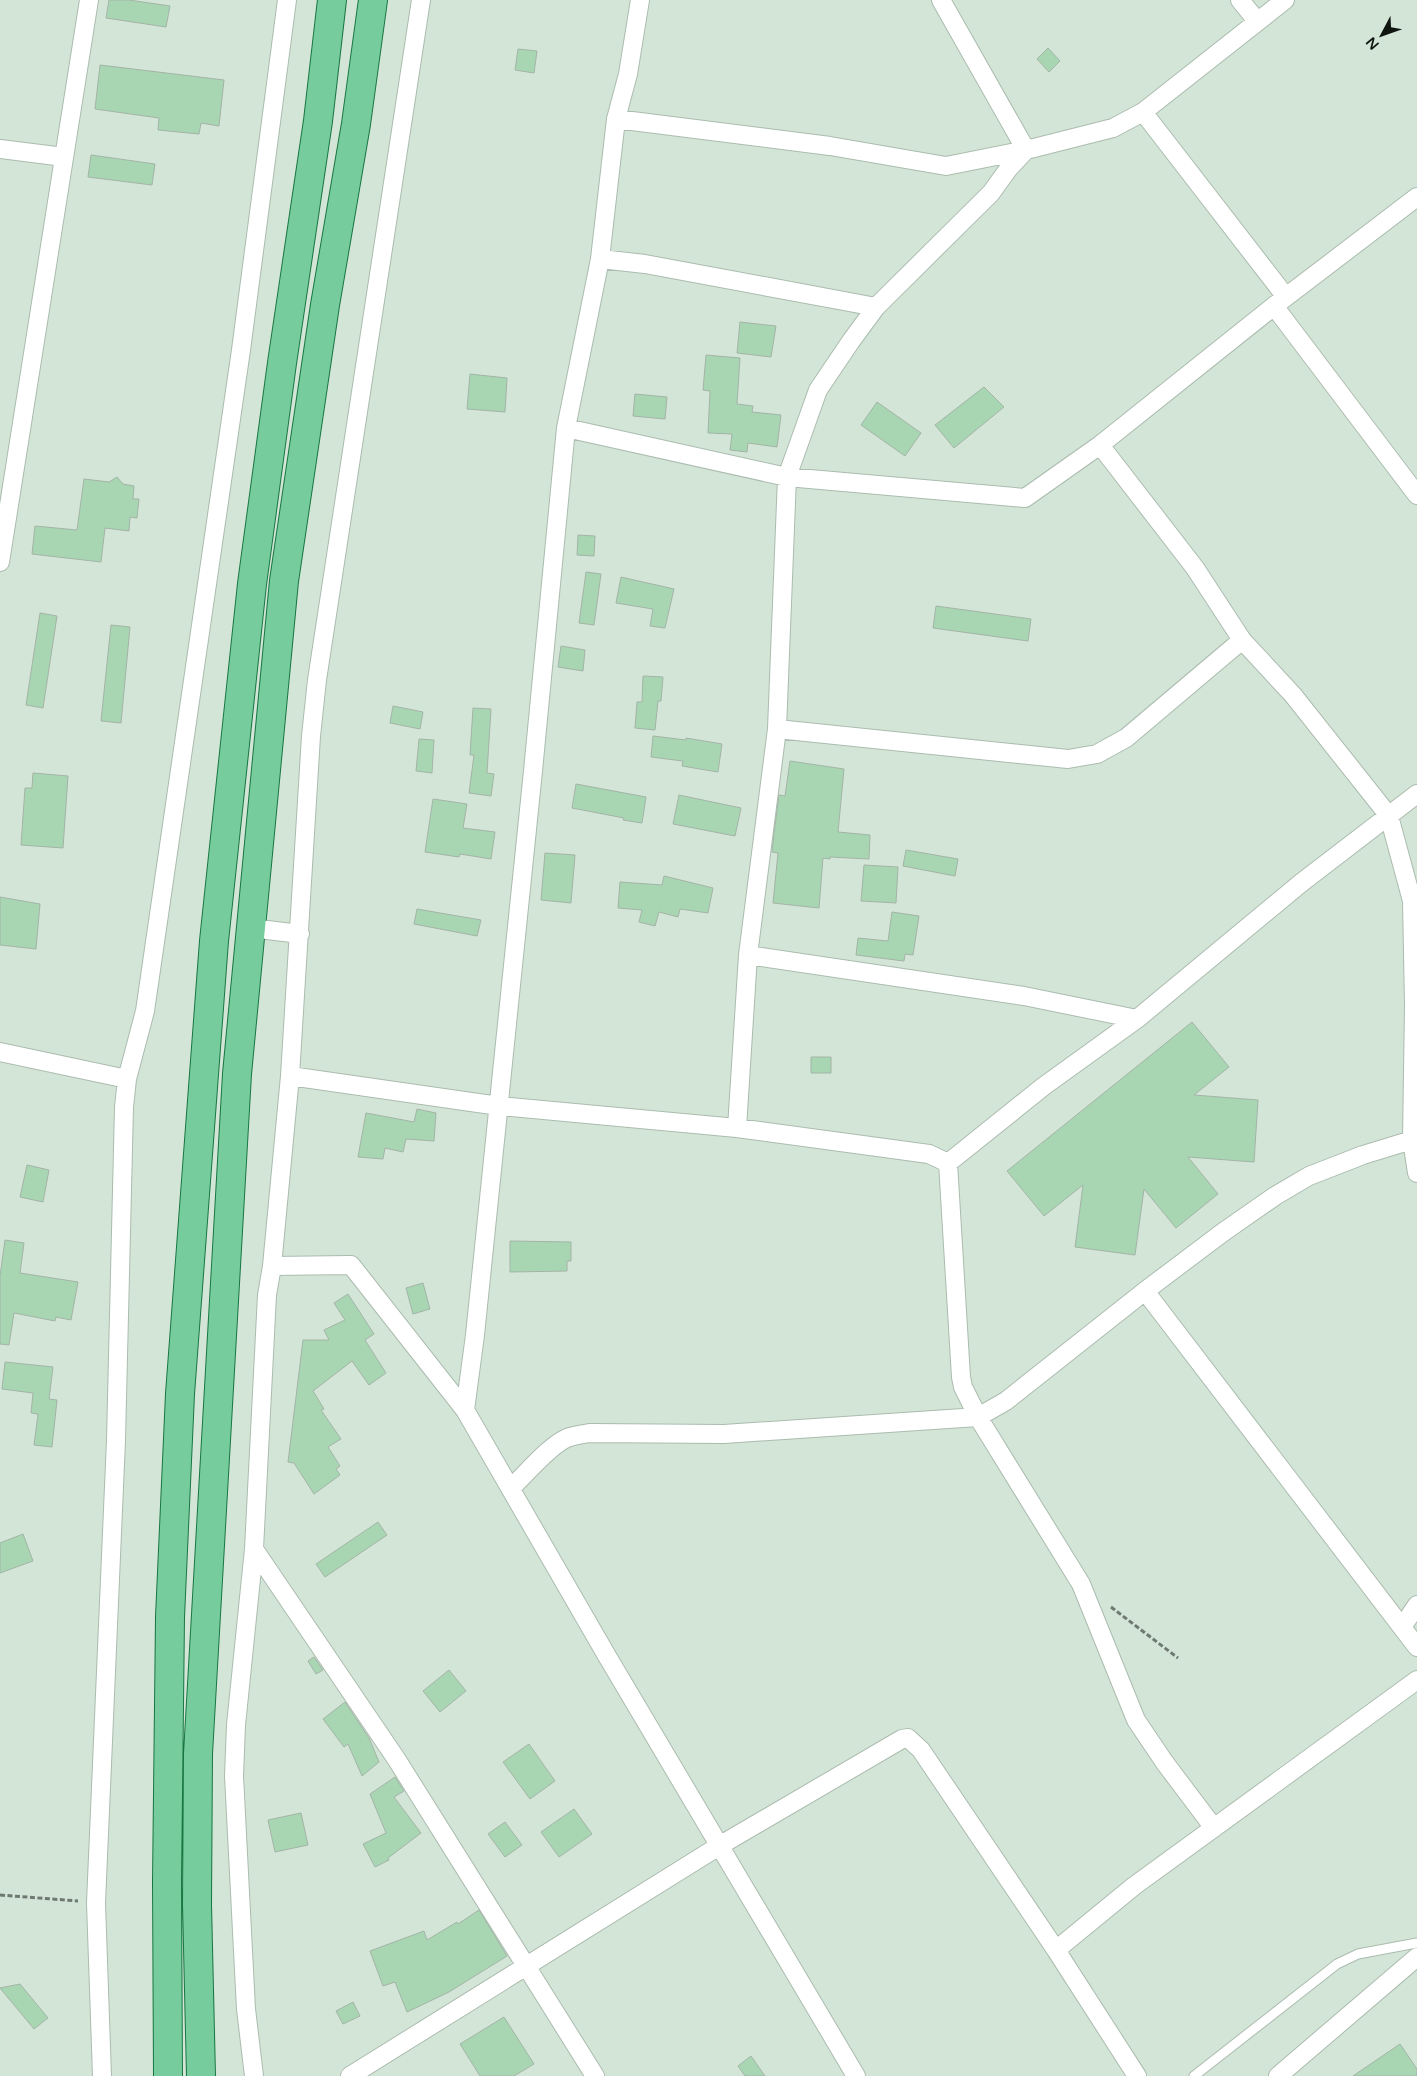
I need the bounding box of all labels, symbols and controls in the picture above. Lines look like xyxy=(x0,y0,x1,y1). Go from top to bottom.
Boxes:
north arrow xyxy=(1357,10,1407,60)
text: N xyxy=(1362,33,1383,53)

